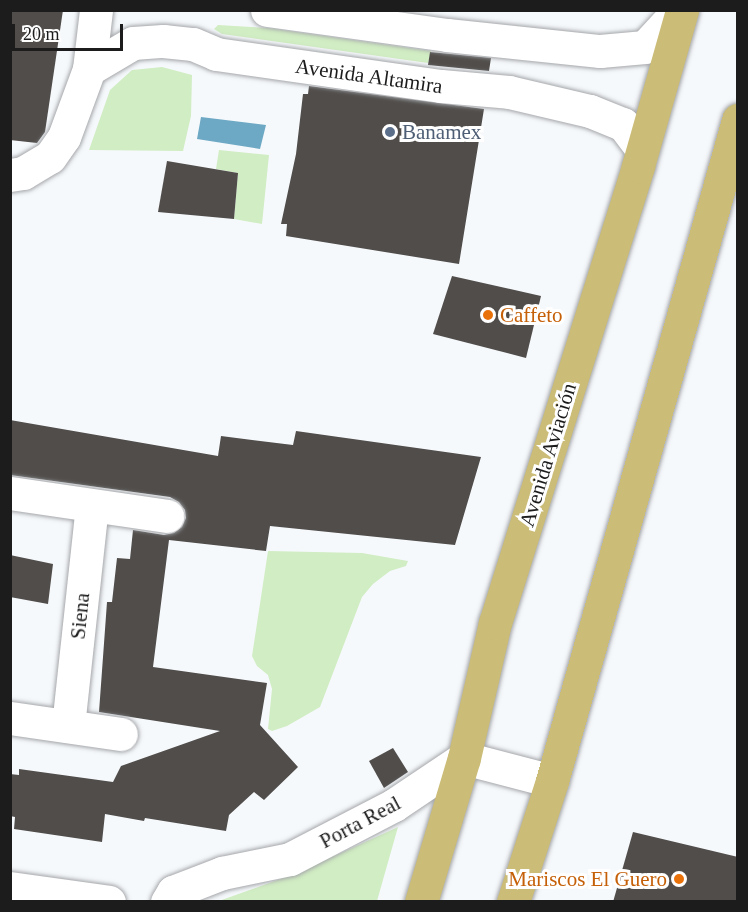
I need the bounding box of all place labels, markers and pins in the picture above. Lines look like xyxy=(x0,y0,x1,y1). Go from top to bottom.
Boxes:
place label: Banamex xyxy=(402,119,481,145)
marker: Banamex xyxy=(383,125,397,139)
place label: Caffeto xyxy=(500,302,563,328)
marker: Caffeto xyxy=(481,308,495,322)
place label: Mariscos El Guero xyxy=(508,866,667,892)
marker: Mariscos El Guero xyxy=(672,872,686,886)

